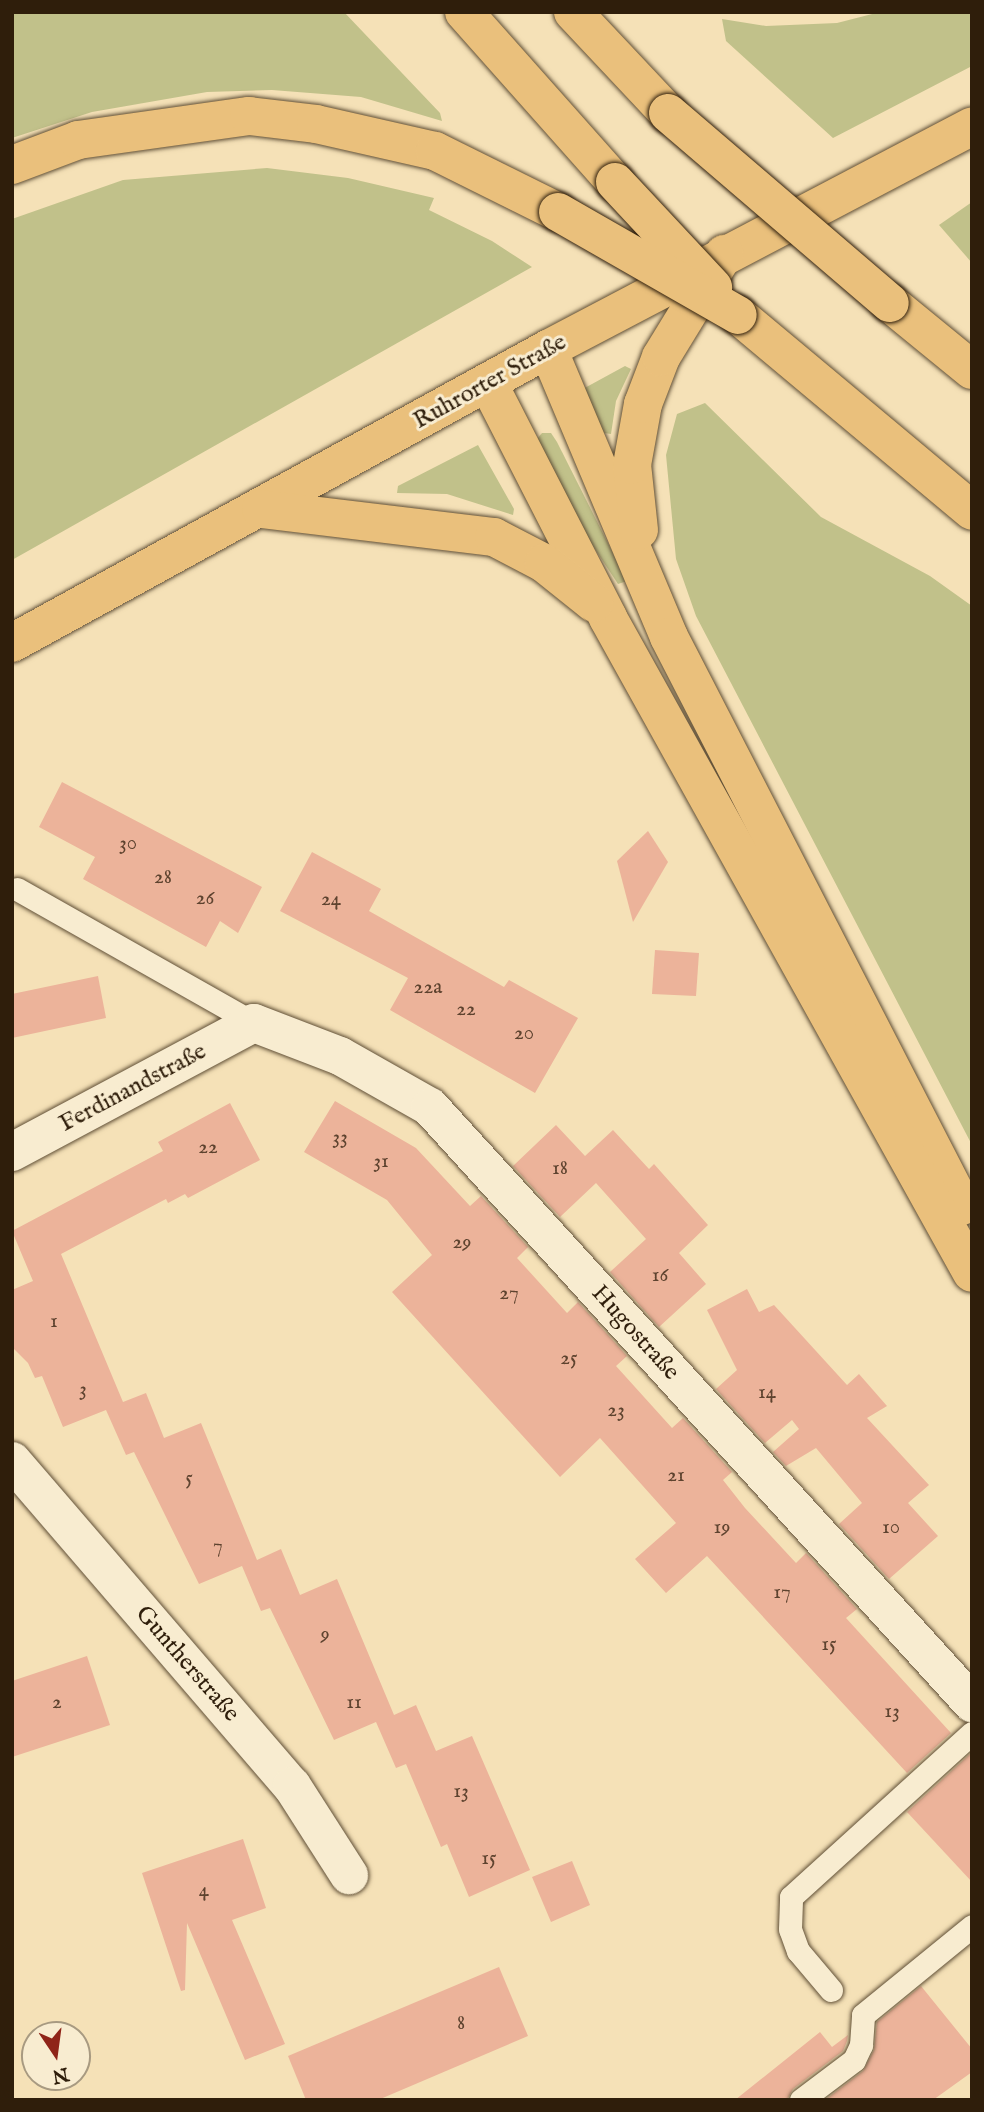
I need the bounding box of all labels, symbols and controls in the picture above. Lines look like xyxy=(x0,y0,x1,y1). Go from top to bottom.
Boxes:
street label: Ruhrorter Straße xyxy=(409,328,571,436)
house number: 30 xyxy=(119,831,137,857)
house number: 28 xyxy=(154,865,172,891)
house number: 26 xyxy=(196,886,214,912)
house number: 24 xyxy=(321,887,341,913)
house number: 22a xyxy=(414,975,442,1001)
house number: 22 xyxy=(456,997,476,1023)
house number: 20 xyxy=(514,1021,534,1047)
street label: Ferdinandstraße xyxy=(55,1037,211,1139)
house number: 33 xyxy=(332,1125,348,1151)
house number: 22 xyxy=(198,1135,218,1161)
house number: 31 xyxy=(373,1149,389,1175)
house number: 18 xyxy=(552,1156,568,1182)
house number: 29 xyxy=(452,1230,472,1256)
house number: 16 xyxy=(652,1263,668,1289)
street label: Hugostraße xyxy=(585,1280,685,1386)
house number: 27 xyxy=(499,1281,519,1307)
house number: 1 xyxy=(50,1309,58,1335)
house number: 25 xyxy=(560,1346,578,1372)
house number: 3 xyxy=(79,1377,87,1403)
house number: 14 xyxy=(758,1380,776,1406)
house number: 23 xyxy=(607,1398,625,1424)
house number: 21 xyxy=(667,1463,685,1489)
house number: 5 xyxy=(185,1466,193,1492)
house number: 19 xyxy=(714,1515,730,1541)
house number: 10 xyxy=(882,1515,900,1541)
house number: 7 xyxy=(213,1534,223,1560)
house number: 17 xyxy=(773,1580,791,1606)
street label: Guntherstraße xyxy=(129,1600,245,1728)
house number: 9 xyxy=(320,1622,330,1648)
house number: 15 xyxy=(821,1632,837,1658)
house number: 2 xyxy=(52,1690,62,1716)
house number: 11 xyxy=(346,1690,362,1716)
house number: 13 xyxy=(884,1699,900,1725)
house number: 13 xyxy=(453,1779,469,1805)
house number: 15 xyxy=(481,1846,497,1872)
house number: 4 xyxy=(199,1878,209,1904)
house number: 8 xyxy=(457,2011,465,2037)
north arrow xyxy=(21,2021,91,2091)
text: N xyxy=(50,2061,71,2088)

